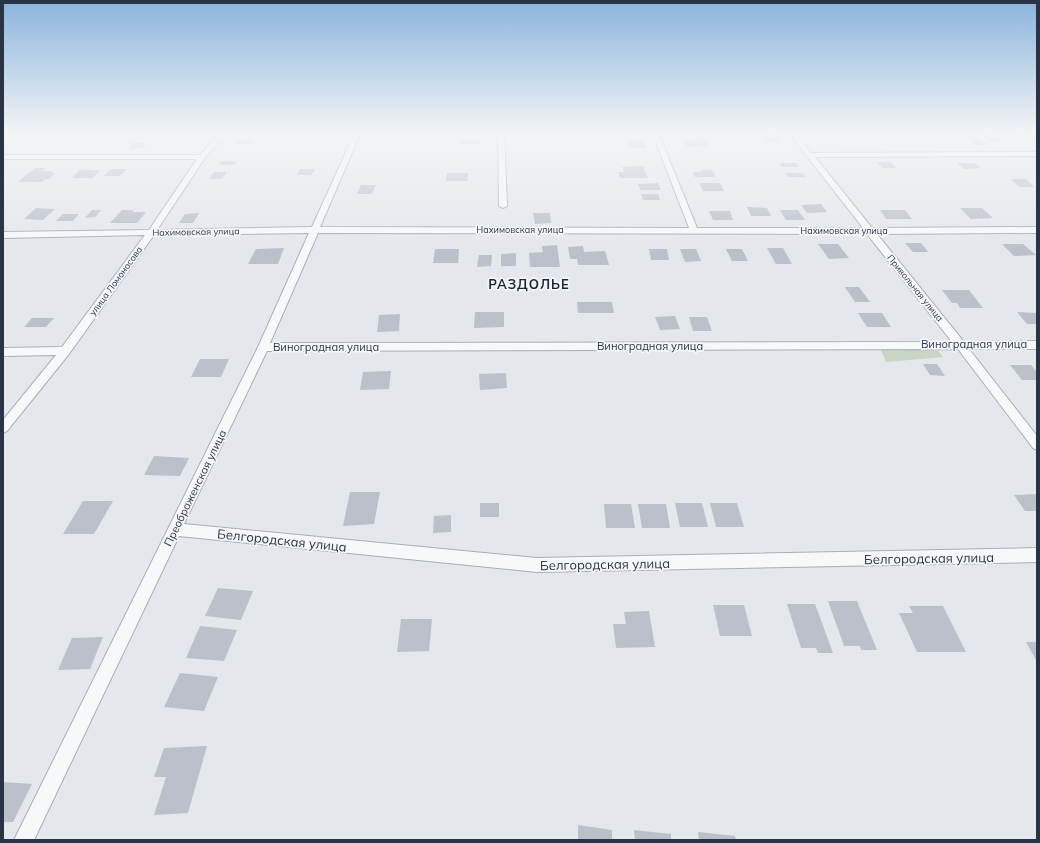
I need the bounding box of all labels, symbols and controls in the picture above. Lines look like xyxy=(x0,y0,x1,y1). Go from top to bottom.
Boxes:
street label: Нахимовская улица xyxy=(476,224,564,236)
street label: Нахимовская улица xyxy=(152,225,240,239)
street label: Нахимовская улица xyxy=(800,225,888,237)
street label: улица Ломоносова xyxy=(87,244,145,318)
street label: Привольная улица xyxy=(884,252,946,324)
district label: РАЗДОЛЬЕ xyxy=(488,276,570,292)
street label: Виноградная улица xyxy=(921,337,1027,351)
street label: Виноградная улица xyxy=(597,339,703,353)
street label: Виноградная улица xyxy=(273,340,379,354)
street label: Преображенская улица xyxy=(161,427,229,549)
street label: Белгородская улица xyxy=(216,525,348,555)
street label: Белгородская улица xyxy=(864,549,994,567)
street label: Белгородская улица xyxy=(540,555,670,573)

